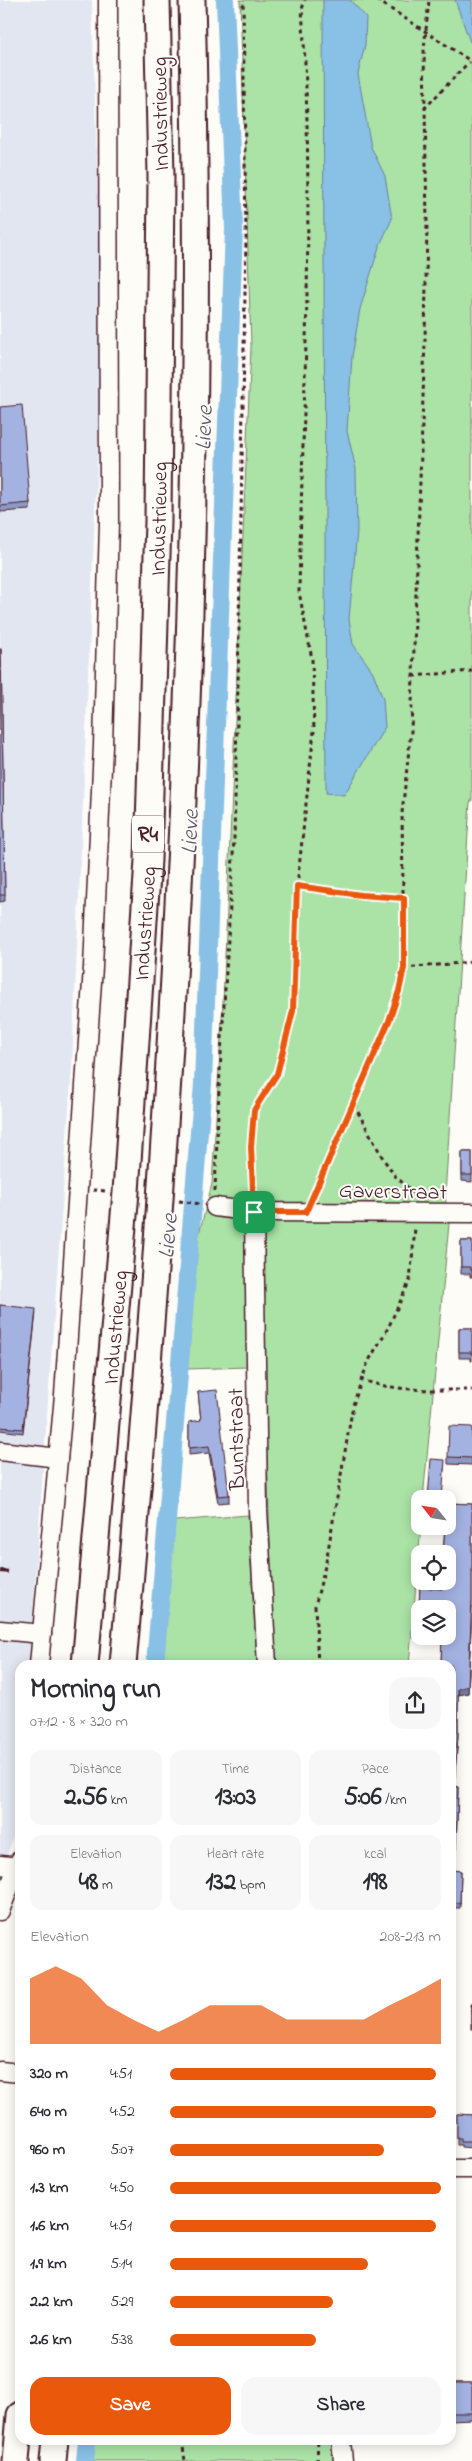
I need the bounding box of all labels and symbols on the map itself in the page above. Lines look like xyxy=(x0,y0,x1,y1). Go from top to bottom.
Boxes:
street label: Industrieweg xyxy=(145,56,180,171)
water label: Lieve xyxy=(187,404,224,451)
street label: Industrieweg xyxy=(143,461,179,576)
water label: Lieve xyxy=(173,808,210,855)
road number: R4 xyxy=(132,816,164,852)
street label: Industrieweg xyxy=(127,865,168,982)
street label: Gaverstraat xyxy=(339,1176,448,1210)
pin xyxy=(233,1191,275,1233)
water label: Lieve xyxy=(150,1211,189,1260)
street label: Industrieweg xyxy=(96,1269,139,1386)
street label: Buntstraat xyxy=(221,1387,255,1491)
north arrow xyxy=(411,1490,456,1535)

